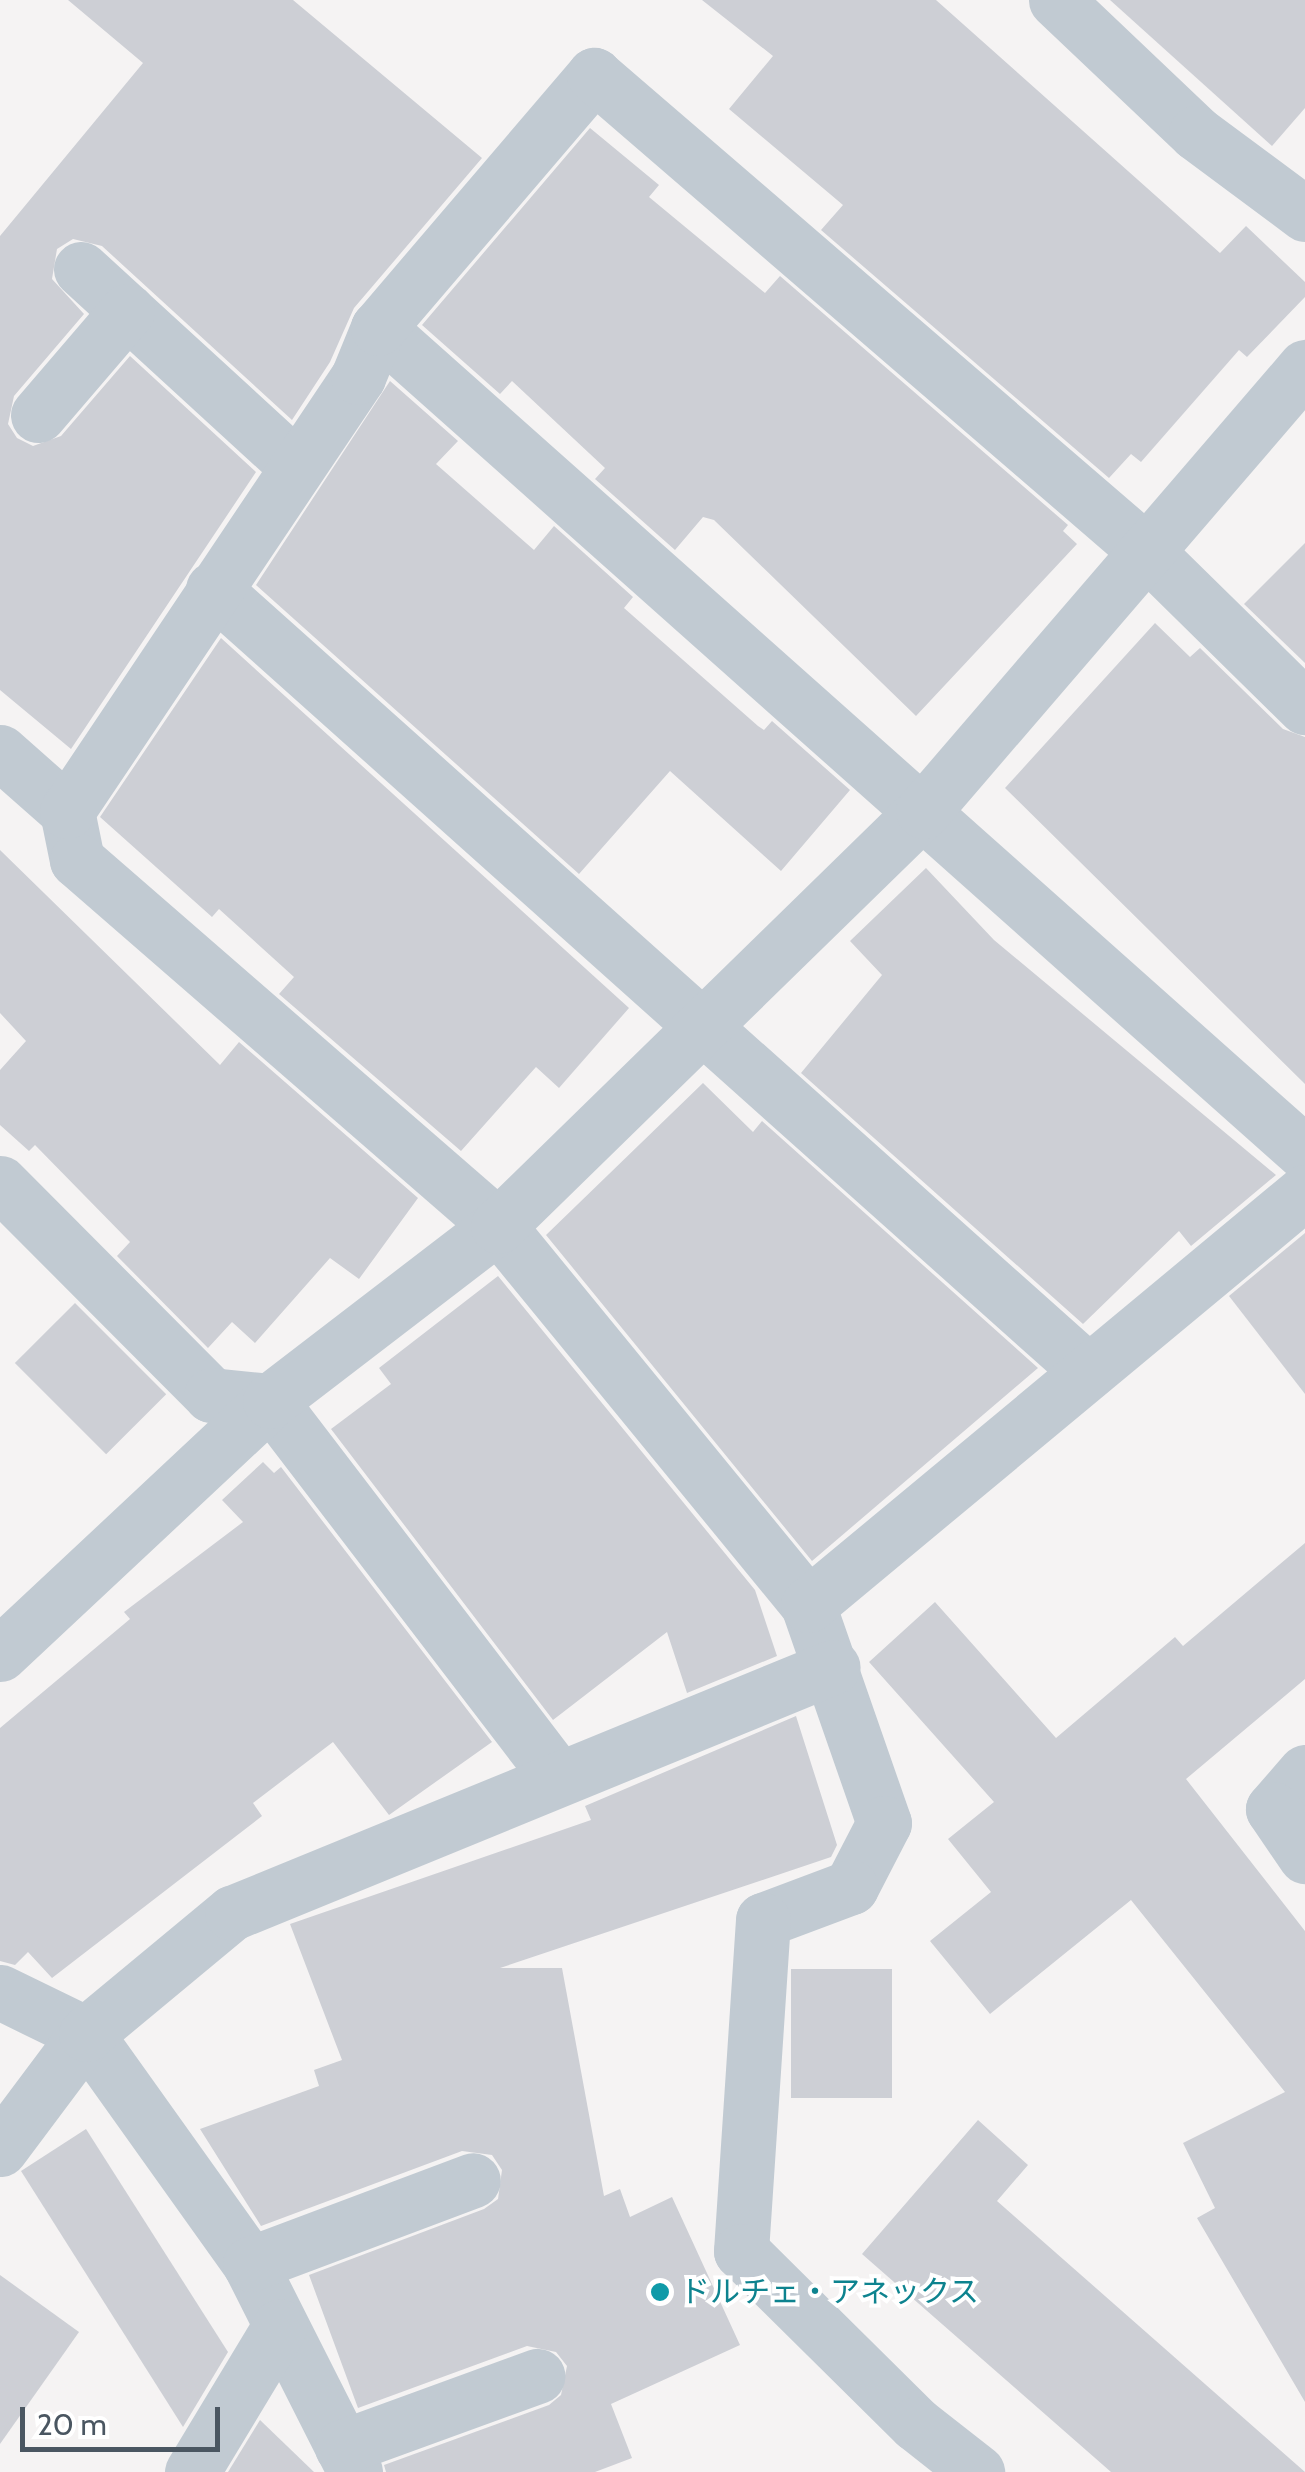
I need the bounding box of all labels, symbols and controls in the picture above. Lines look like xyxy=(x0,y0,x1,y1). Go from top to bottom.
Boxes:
place label: ドルチェ・アネックス xyxy=(680,2274,980,2310)
marker: ドルチェ・アネックス xyxy=(649,2281,671,2303)
scale bar xyxy=(25,2387,225,2449)
text: 20 m xyxy=(37,2406,107,2443)

